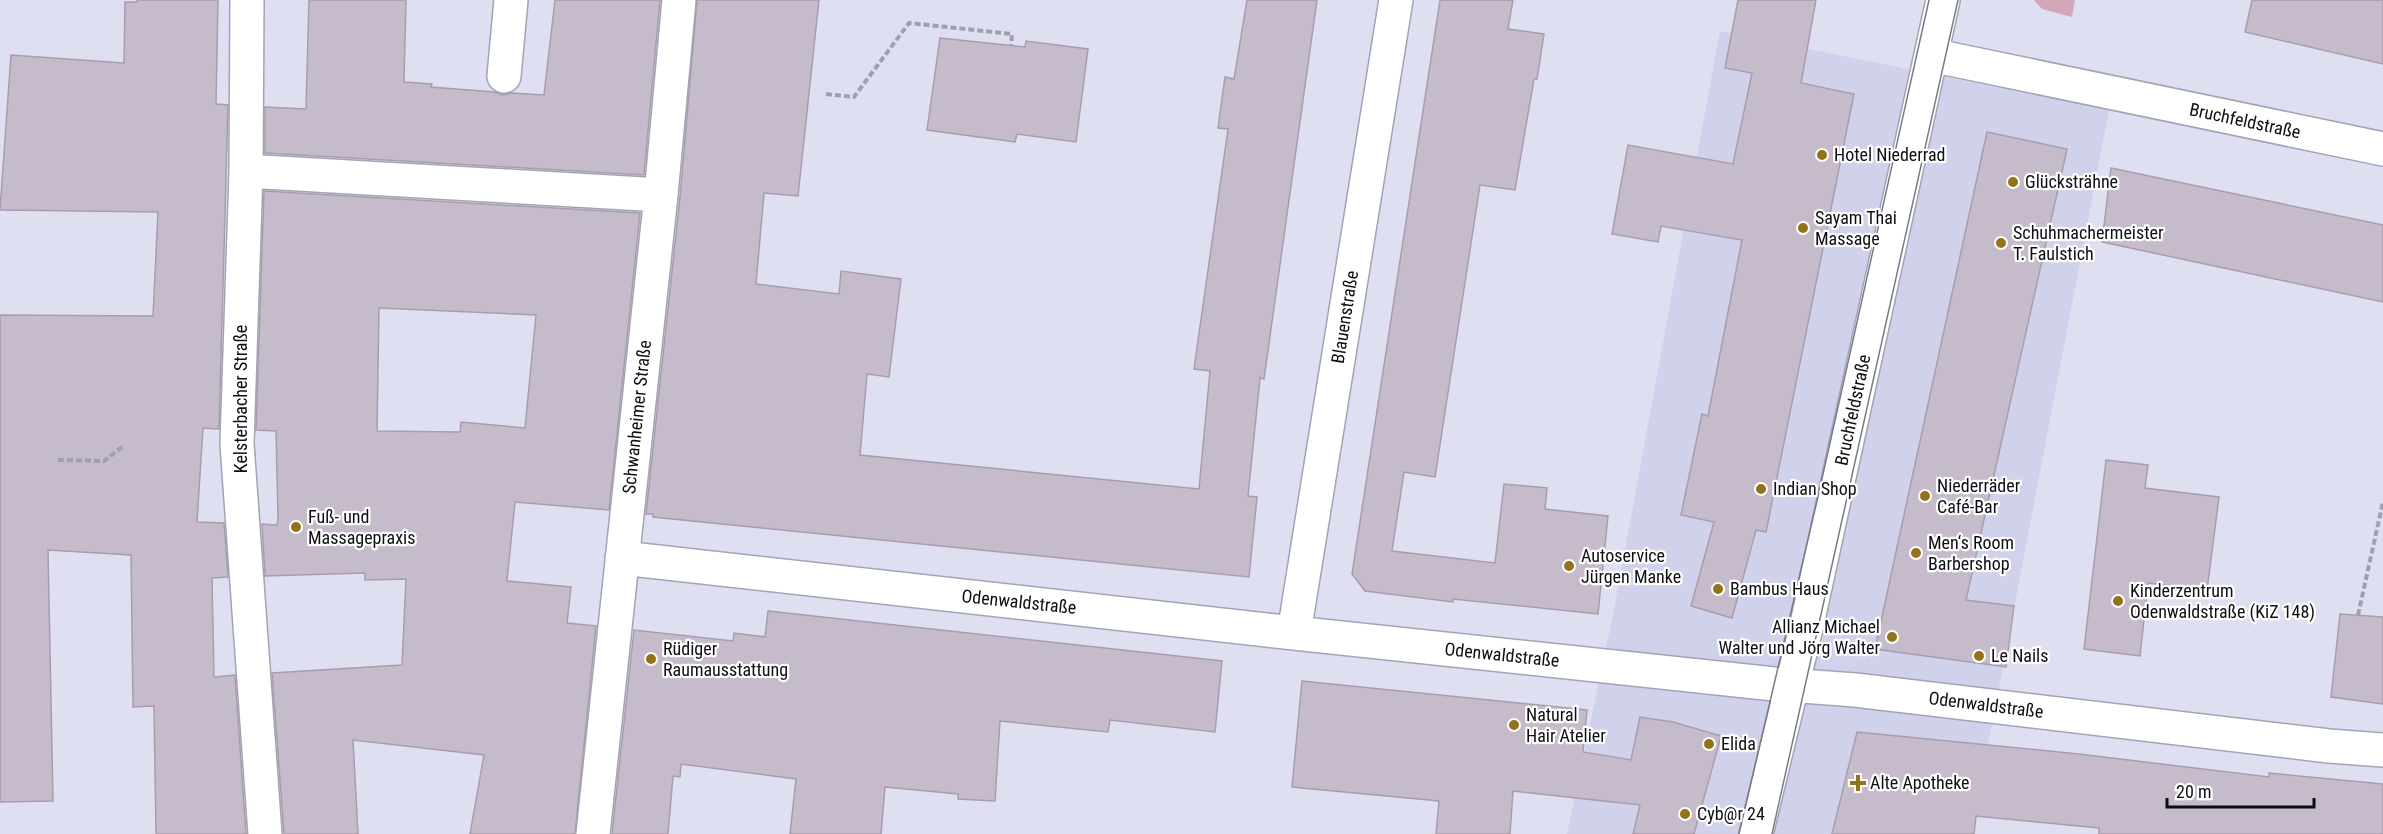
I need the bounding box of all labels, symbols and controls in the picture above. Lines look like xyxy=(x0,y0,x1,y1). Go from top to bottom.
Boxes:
street label: Bruchfeldstraße xyxy=(2188,98,2303,143)
place label: Hotel Niederrad xyxy=(1834,144,1945,165)
marker: Hotel Niederrad xyxy=(1815,148,1829,162)
place label: Glücksträhne xyxy=(2025,171,2118,192)
marker: Glücksträhne xyxy=(2006,175,2020,189)
place label: Sayam Thai Massage xyxy=(1815,207,1897,249)
marker: Sayam Thai Massage xyxy=(1796,221,1810,235)
place label: Schuhmachermeister T. Faulstich xyxy=(2013,222,2164,264)
marker: Schuhmachermeister T. Faulstich xyxy=(1994,236,2008,250)
street label: Blauenstraße xyxy=(1327,269,1362,365)
street label: Kelsterbacher Straße xyxy=(230,325,251,473)
street label: Schwanheimer Straße xyxy=(618,339,655,495)
street label: Bruchfeldstraße xyxy=(1830,352,1875,467)
place label: Niederräder Café-Bar xyxy=(1937,475,2021,517)
place label: Indian Shop xyxy=(1773,478,1857,499)
marker: Indian Shop xyxy=(1754,482,1768,496)
marker: Niederräder Café-Bar xyxy=(1918,489,1932,503)
place label: Fuß- und Massagepraxis xyxy=(308,506,415,548)
marker: Fuß- und Massagepraxis xyxy=(289,520,303,534)
place label: Men‘s Room Barbershop xyxy=(1928,532,2014,574)
place label: Autoservice Jürgen Manke xyxy=(1581,545,1681,587)
marker: Men‘s Room Barbershop xyxy=(1909,546,1923,560)
marker: Autoservice Jürgen Manke xyxy=(1562,559,1576,573)
place label: Bambus Haus xyxy=(1730,578,1829,599)
place label: Kinderzentrum Odenwaldstraße (KiZ 148) xyxy=(2130,580,2315,623)
marker: Bambus Haus xyxy=(1711,582,1725,596)
street label: Odenwaldstraße xyxy=(961,585,1078,618)
marker: Kinderzentrum Odenwaldstraße (KiZ 148) xyxy=(2111,594,2125,608)
place label: Allianz Michael Walter und Jörg Walter xyxy=(1718,616,1881,658)
marker: Allianz Michael Walter und Jörg Walter xyxy=(1885,630,1899,644)
place label: Rüdiger Raumausstattung xyxy=(663,638,788,680)
street label: Odenwaldstraße xyxy=(1444,638,1561,671)
place label: Le Nails xyxy=(1991,645,2048,666)
marker: Le Nails xyxy=(1972,649,1986,663)
marker: Rüdiger Raumausstattung xyxy=(644,652,658,666)
street label: Odenwaldstraße xyxy=(1928,687,2045,722)
place label: Natural Hair Atelier xyxy=(1526,704,1606,746)
marker: Natural Hair Atelier xyxy=(1507,718,1521,732)
place label: Elida xyxy=(1721,733,1756,754)
marker: Elida xyxy=(1702,737,1716,751)
scale bar xyxy=(2167,771,2314,809)
place label: Alte Apotheke xyxy=(1870,772,1970,793)
marker: Alte Apotheke xyxy=(1851,776,1865,790)
text: 20 m xyxy=(2176,781,2211,802)
place label: Cyb@r 24 xyxy=(1697,803,1765,824)
marker: Cyb@r 24 xyxy=(1678,807,1692,821)

